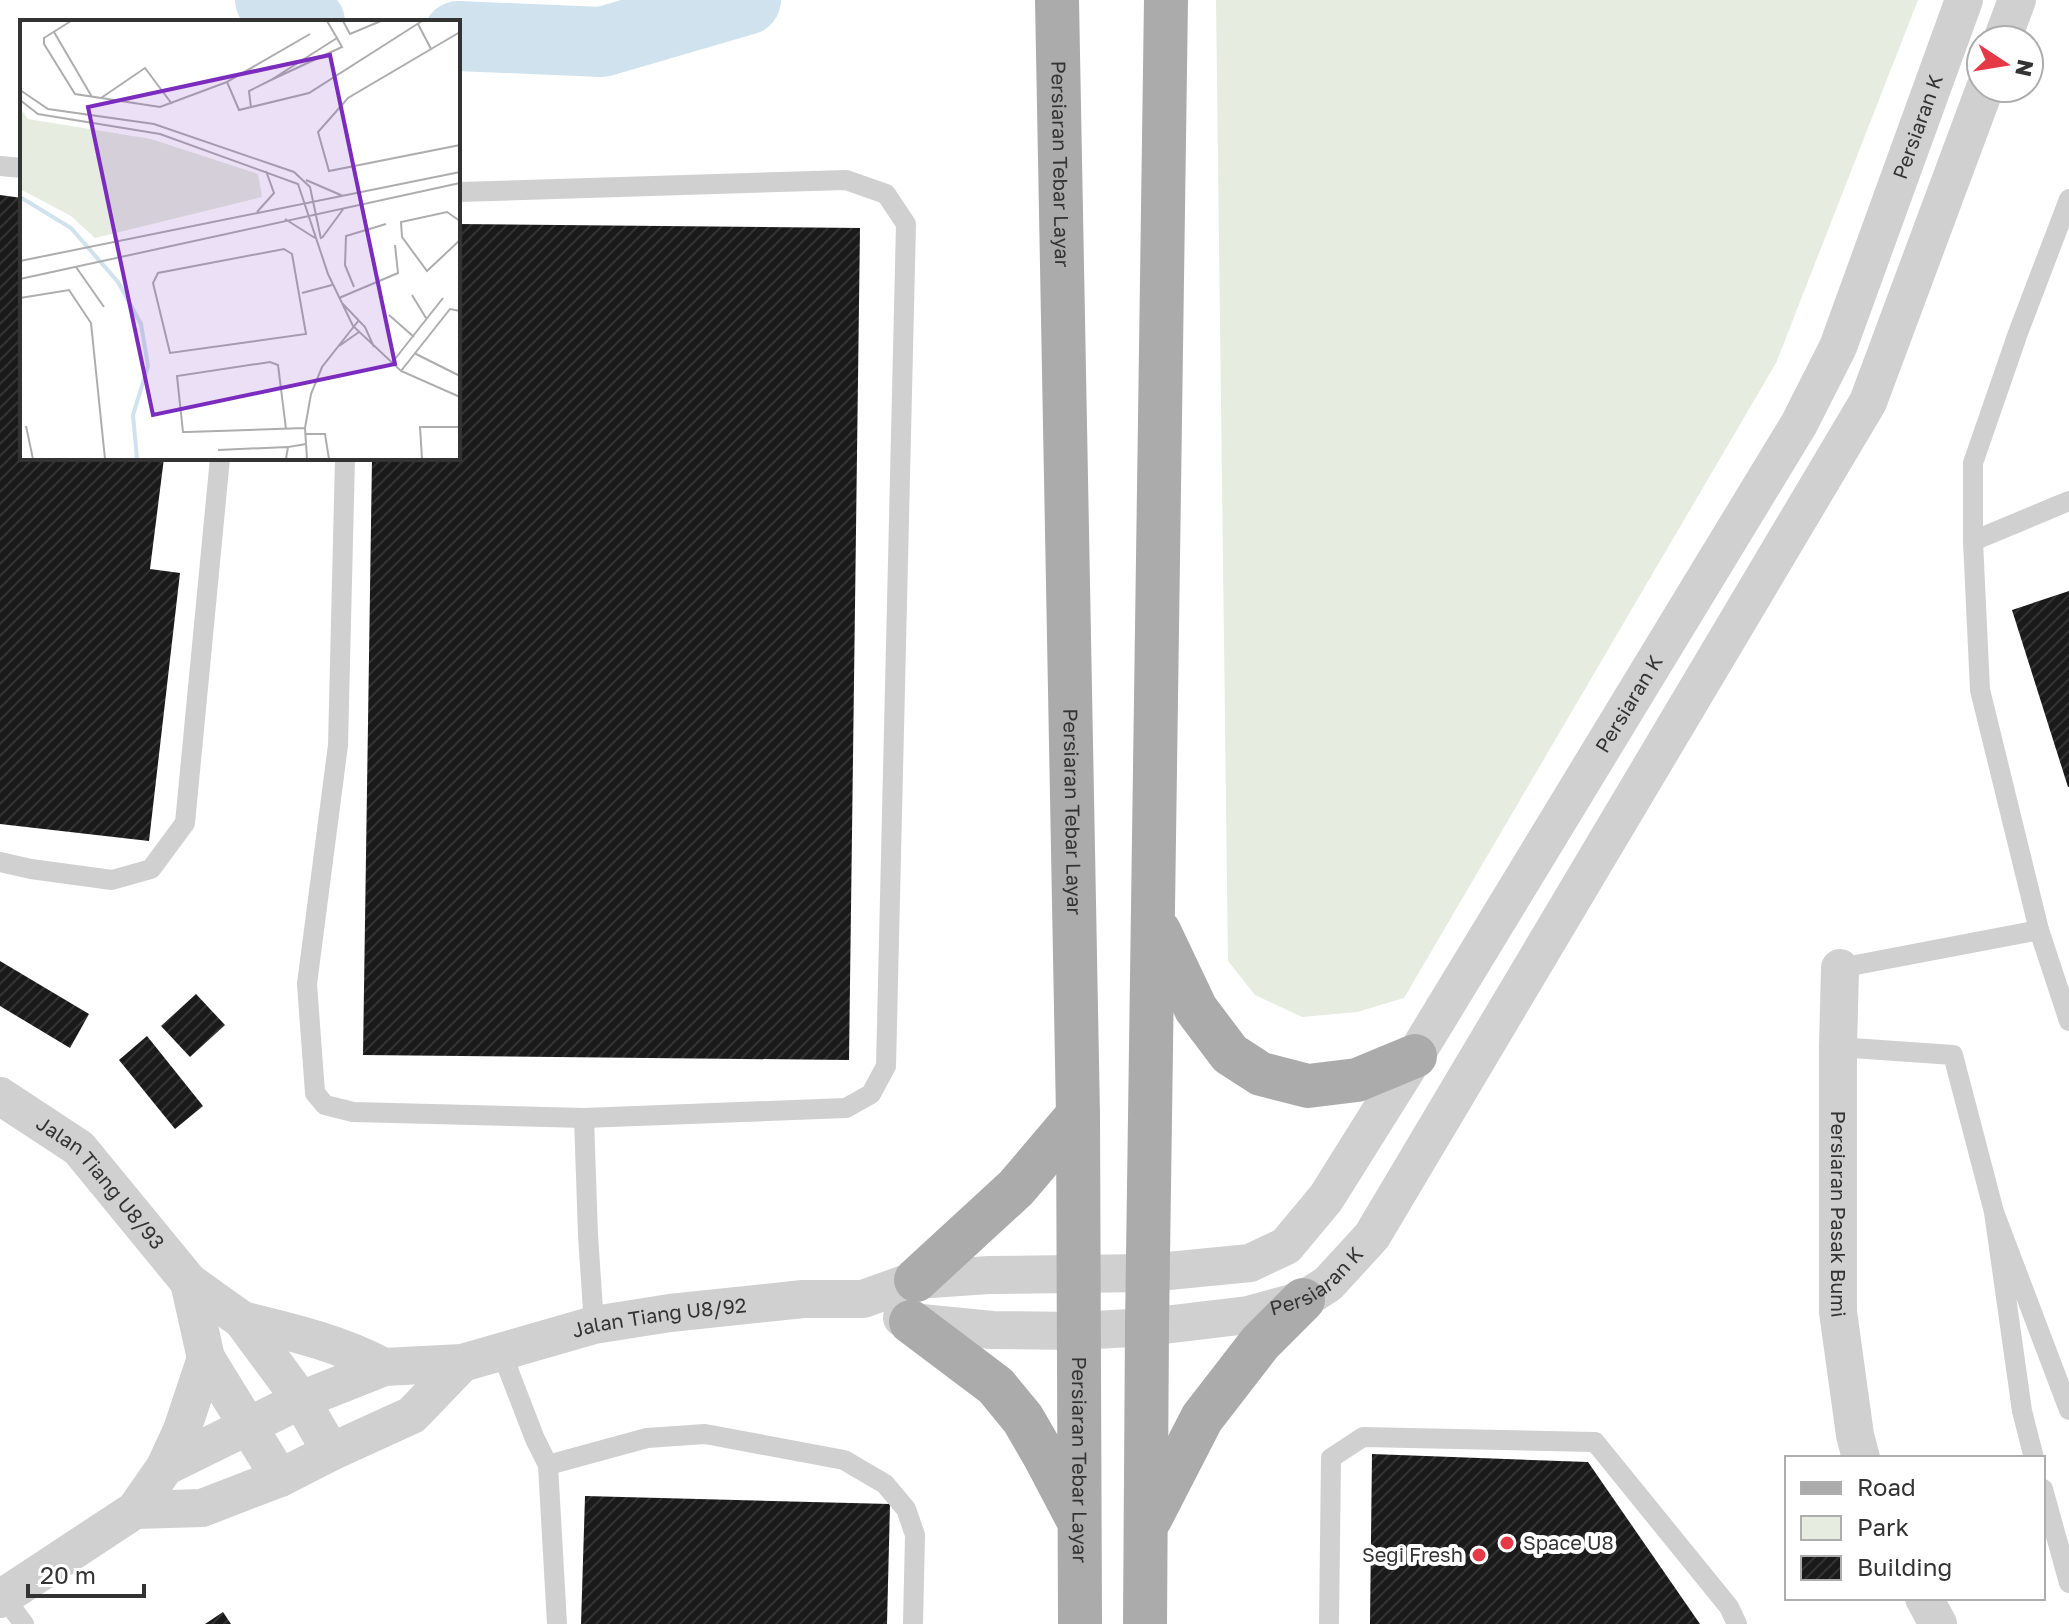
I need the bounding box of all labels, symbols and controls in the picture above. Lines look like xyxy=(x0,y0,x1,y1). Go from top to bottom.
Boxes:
inset map xyxy=(20,20,460,460)
north arrow xyxy=(1965,24,2045,104)
text: N xyxy=(2010,57,2040,79)
street label: Persiaran Tebar Layar xyxy=(1047,60,1075,268)
street label: Persiaran K xyxy=(1887,71,1947,182)
street label: Persiaran K xyxy=(1589,650,1667,757)
street label: Persiaran Tebar Layar xyxy=(1059,708,1087,916)
street label: Jalan Tiang U8/93 xyxy=(32,1110,170,1254)
street label: Persiaran Pasak Bumi xyxy=(1827,1111,1852,1319)
street label: Persiaran K xyxy=(1267,1241,1367,1320)
street label: Jalan Tiang U8/92 xyxy=(569,1292,747,1342)
street label: Persiaran Tebar Layar xyxy=(1068,1356,1093,1563)
legend xyxy=(1785,1456,2045,1600)
text: Road xyxy=(1857,1472,1916,1501)
text: Park xyxy=(1857,1512,1909,1541)
place label: Space U8 xyxy=(1523,1530,1614,1554)
marker: Space U8 xyxy=(1498,1534,1516,1552)
place label: Segi Fresh xyxy=(1362,1542,1463,1566)
marker: Segi Fresh xyxy=(1470,1546,1488,1564)
scale bar xyxy=(28,1548,144,1598)
text: Building xyxy=(1857,1552,1952,1581)
text: 20 m xyxy=(40,1560,96,1589)

